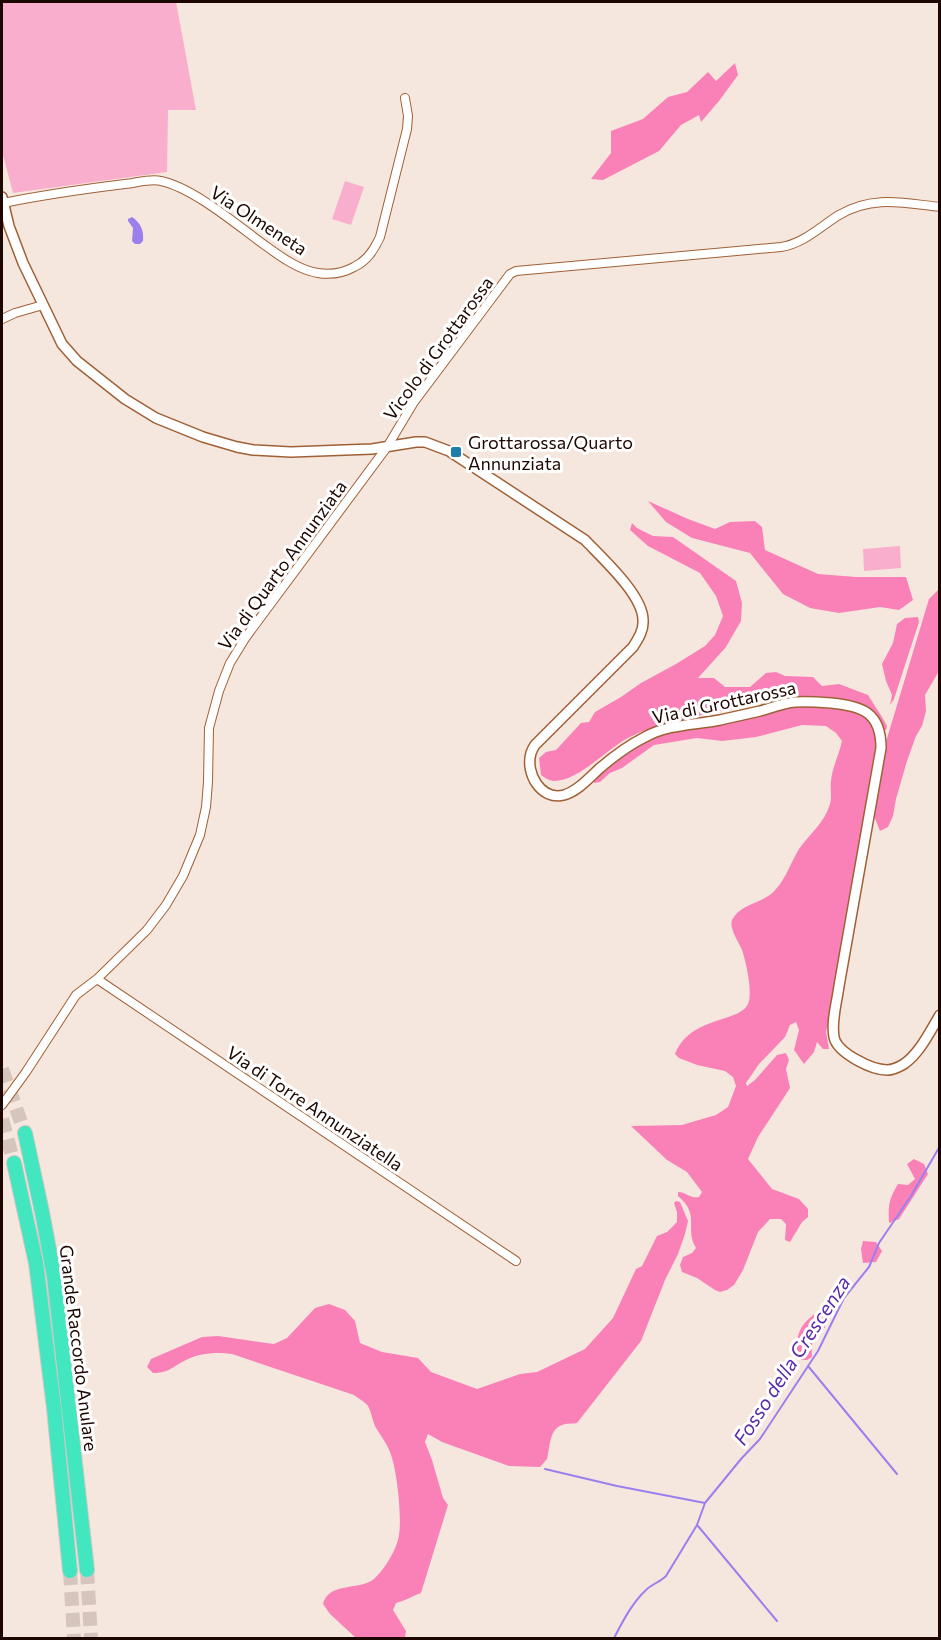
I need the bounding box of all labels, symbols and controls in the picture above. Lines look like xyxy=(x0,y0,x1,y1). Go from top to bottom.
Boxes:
street label: Via Olmeneta xyxy=(207,181,311,259)
street label: Vicolo di Grottarossa xyxy=(379,272,497,424)
place label: Grottarossa/Quarto Annunziata xyxy=(468,431,633,474)
marker: Grottarossa/Quarto Annunziata xyxy=(449,445,463,459)
street label: Via di Quarto Annunziata xyxy=(213,476,351,654)
street label: Via di Grottarossa xyxy=(650,676,798,728)
street label: Via di Torre Annunziatella xyxy=(223,1041,407,1175)
street label: Grande Raccordo Anulare xyxy=(55,1243,103,1453)
water label: Fosso della Crescenza xyxy=(727,1271,855,1449)

